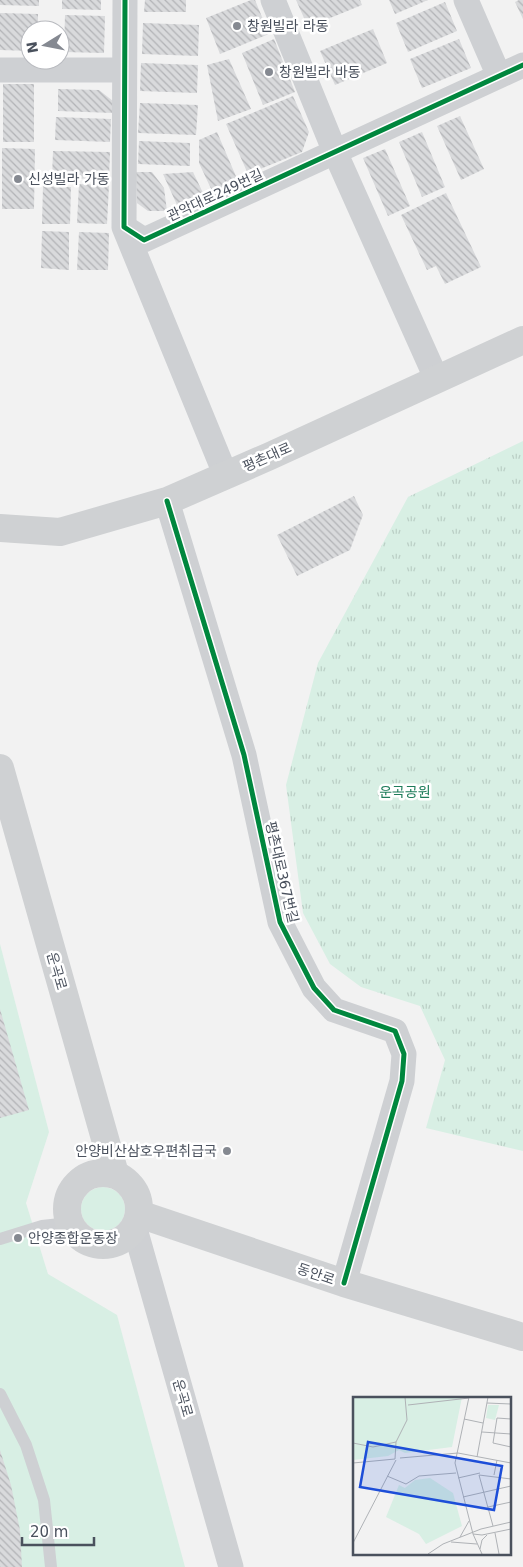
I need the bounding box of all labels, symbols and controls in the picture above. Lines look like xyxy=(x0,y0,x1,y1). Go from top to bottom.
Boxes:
place label: 창원빌라 라동 xyxy=(247,18,329,34)
north arrow xyxy=(20,20,70,70)
marker: 창원빌라 라동 xyxy=(231,20,243,32)
text: N xyxy=(23,40,41,54)
place label: 창원빌라 바동 xyxy=(279,64,361,80)
marker: 창원빌라 바동 xyxy=(263,66,275,78)
street label: 관악대로249번길 xyxy=(164,166,266,224)
place label: 신성빌라 가동 xyxy=(28,171,110,187)
marker: 신성빌라 가동 xyxy=(12,173,24,185)
street label: 평촌대로 xyxy=(240,439,294,475)
park label: 운곡공원 xyxy=(379,784,431,800)
street label: 평촌대로367번길 xyxy=(263,820,301,924)
street label: 운곡로 xyxy=(44,950,70,992)
place label: 안양비산삼호우편취급국 xyxy=(75,1143,217,1159)
marker: 안양비산삼호우편취급국 xyxy=(221,1145,233,1157)
place label: 안양종합운동장 xyxy=(28,1230,118,1246)
marker: 안양종합운동장 xyxy=(12,1232,24,1244)
street label: 동안로 xyxy=(295,1260,337,1288)
street label: 운곡로 xyxy=(170,1377,196,1419)
inset map xyxy=(353,1397,510,1554)
scale bar xyxy=(22,1514,95,1546)
text: 20 m xyxy=(30,1523,68,1541)

